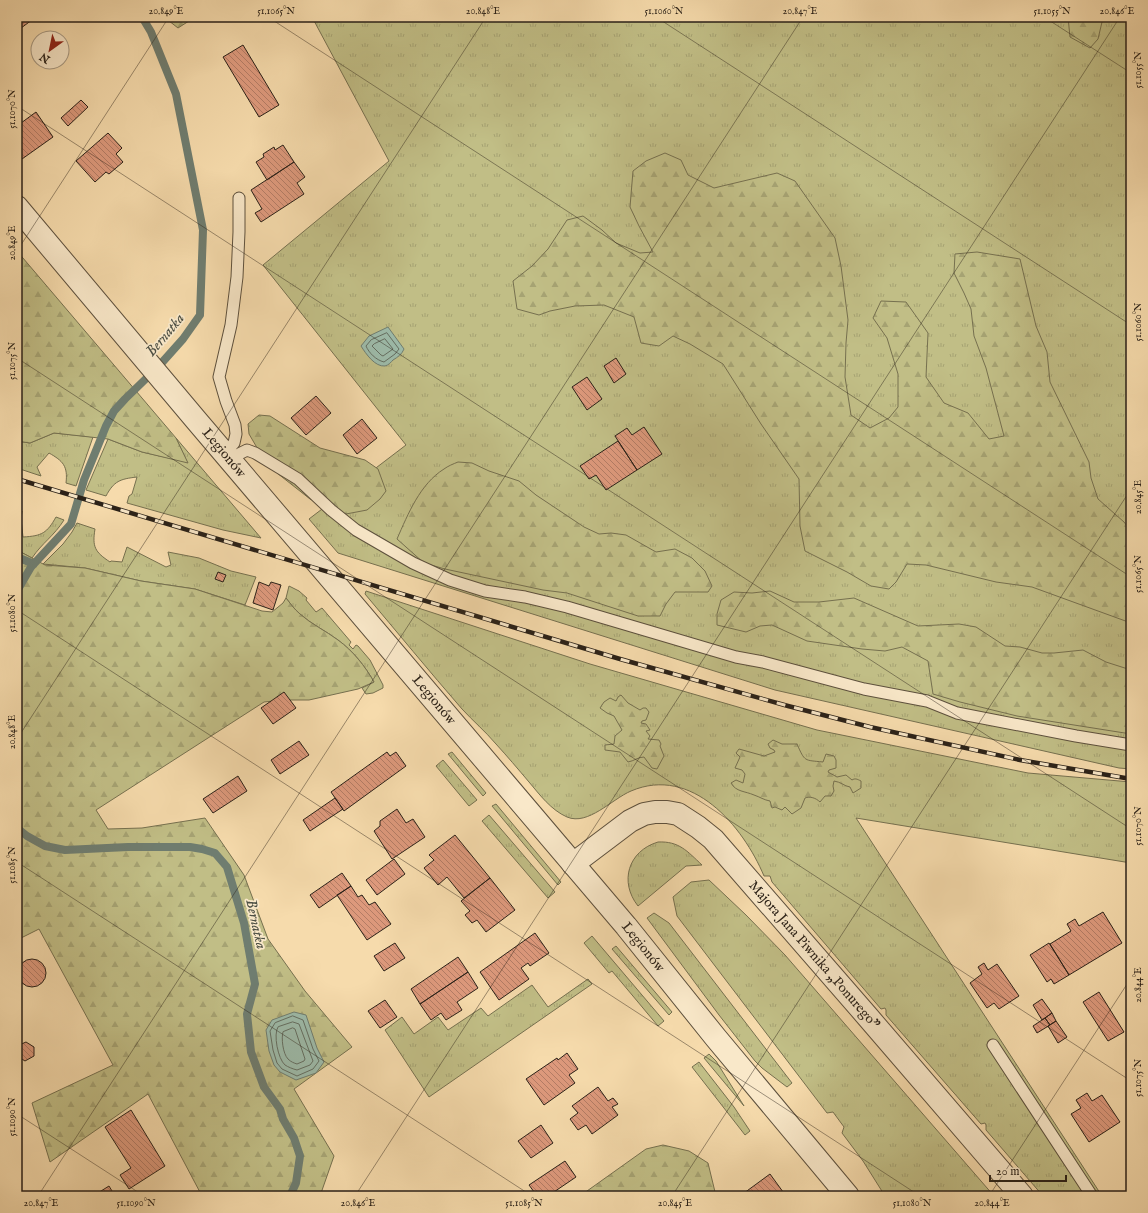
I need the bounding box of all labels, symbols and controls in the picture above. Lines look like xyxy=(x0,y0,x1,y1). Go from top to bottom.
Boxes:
text: 20.849°E xyxy=(148,5,184,18)
text: 51.1065°N xyxy=(257,5,295,18)
text: 20.848°E xyxy=(466,5,500,18)
text: 51.1060°N xyxy=(644,5,684,18)
text: 20.847°E xyxy=(782,5,818,18)
text: 51.1055°N xyxy=(1033,5,1071,18)
text: 20.846°E xyxy=(1100,5,1135,18)
north arrow xyxy=(30,30,70,70)
text: N xyxy=(37,49,54,67)
text: 51.1055°N xyxy=(1132,51,1145,89)
text: 51.1070°N xyxy=(6,89,19,129)
text: 20.849°E xyxy=(6,225,19,261)
text: 51.1060°N xyxy=(1132,302,1145,342)
water label: Bernatka xyxy=(141,309,189,361)
text: 51.1075°N xyxy=(6,342,19,380)
street label: Legionów xyxy=(198,424,250,482)
text: 20.845°E xyxy=(1132,480,1145,514)
text: 51.1065°N xyxy=(1132,555,1145,593)
text: 51.1080°N xyxy=(6,593,19,632)
street label: Legionów xyxy=(408,671,460,729)
text: 20.848°E xyxy=(6,715,19,749)
text: 51.1070°N xyxy=(1132,806,1145,846)
text: 51.1085°N xyxy=(6,846,19,884)
street label: Majora Jana Piwnika „Ponurego” xyxy=(744,877,884,1033)
water label: Bernatka xyxy=(241,897,271,951)
street label: Legionów xyxy=(617,918,669,976)
text: 20.844°E xyxy=(1132,967,1145,1003)
text: 51.1075°N xyxy=(1132,1059,1145,1097)
text: 51.1090°N xyxy=(6,1097,19,1137)
scale bar xyxy=(990,1157,1066,1183)
text: 20 m xyxy=(996,1164,1019,1179)
text: 20.847°E xyxy=(23,1197,59,1210)
text: 51.1090°N xyxy=(116,1197,156,1210)
text: 20.846°E xyxy=(341,1197,376,1210)
text: 51.1085°N xyxy=(505,1197,543,1210)
text: 20.845°E xyxy=(658,1197,692,1210)
text: 51.1080°N xyxy=(893,1197,932,1210)
text: 20.844°E xyxy=(974,1197,1010,1210)

